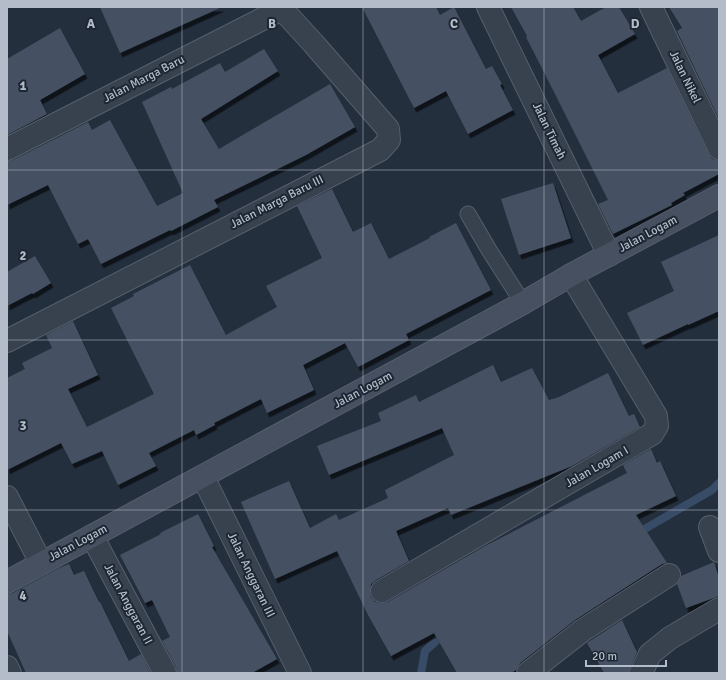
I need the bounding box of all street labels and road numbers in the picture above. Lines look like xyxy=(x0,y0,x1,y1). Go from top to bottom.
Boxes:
street label: Jalan Nikel xyxy=(666,48,704,106)
street label: Jalan Marga Baru xyxy=(101,52,187,106)
street label: Jalan Timah xyxy=(529,100,569,162)
street label: Jalan Marga Baru III xyxy=(228,172,326,232)
street label: Jalan Logam xyxy=(616,212,680,256)
street label: Jalan Logam xyxy=(331,368,395,412)
street label: Jalan Logam I xyxy=(563,443,631,491)
street label: Jalan Logam xyxy=(46,521,110,565)
street label: Jalan Anggaran III xyxy=(224,530,278,620)
street label: Jalan Anggaran II xyxy=(100,561,156,647)

